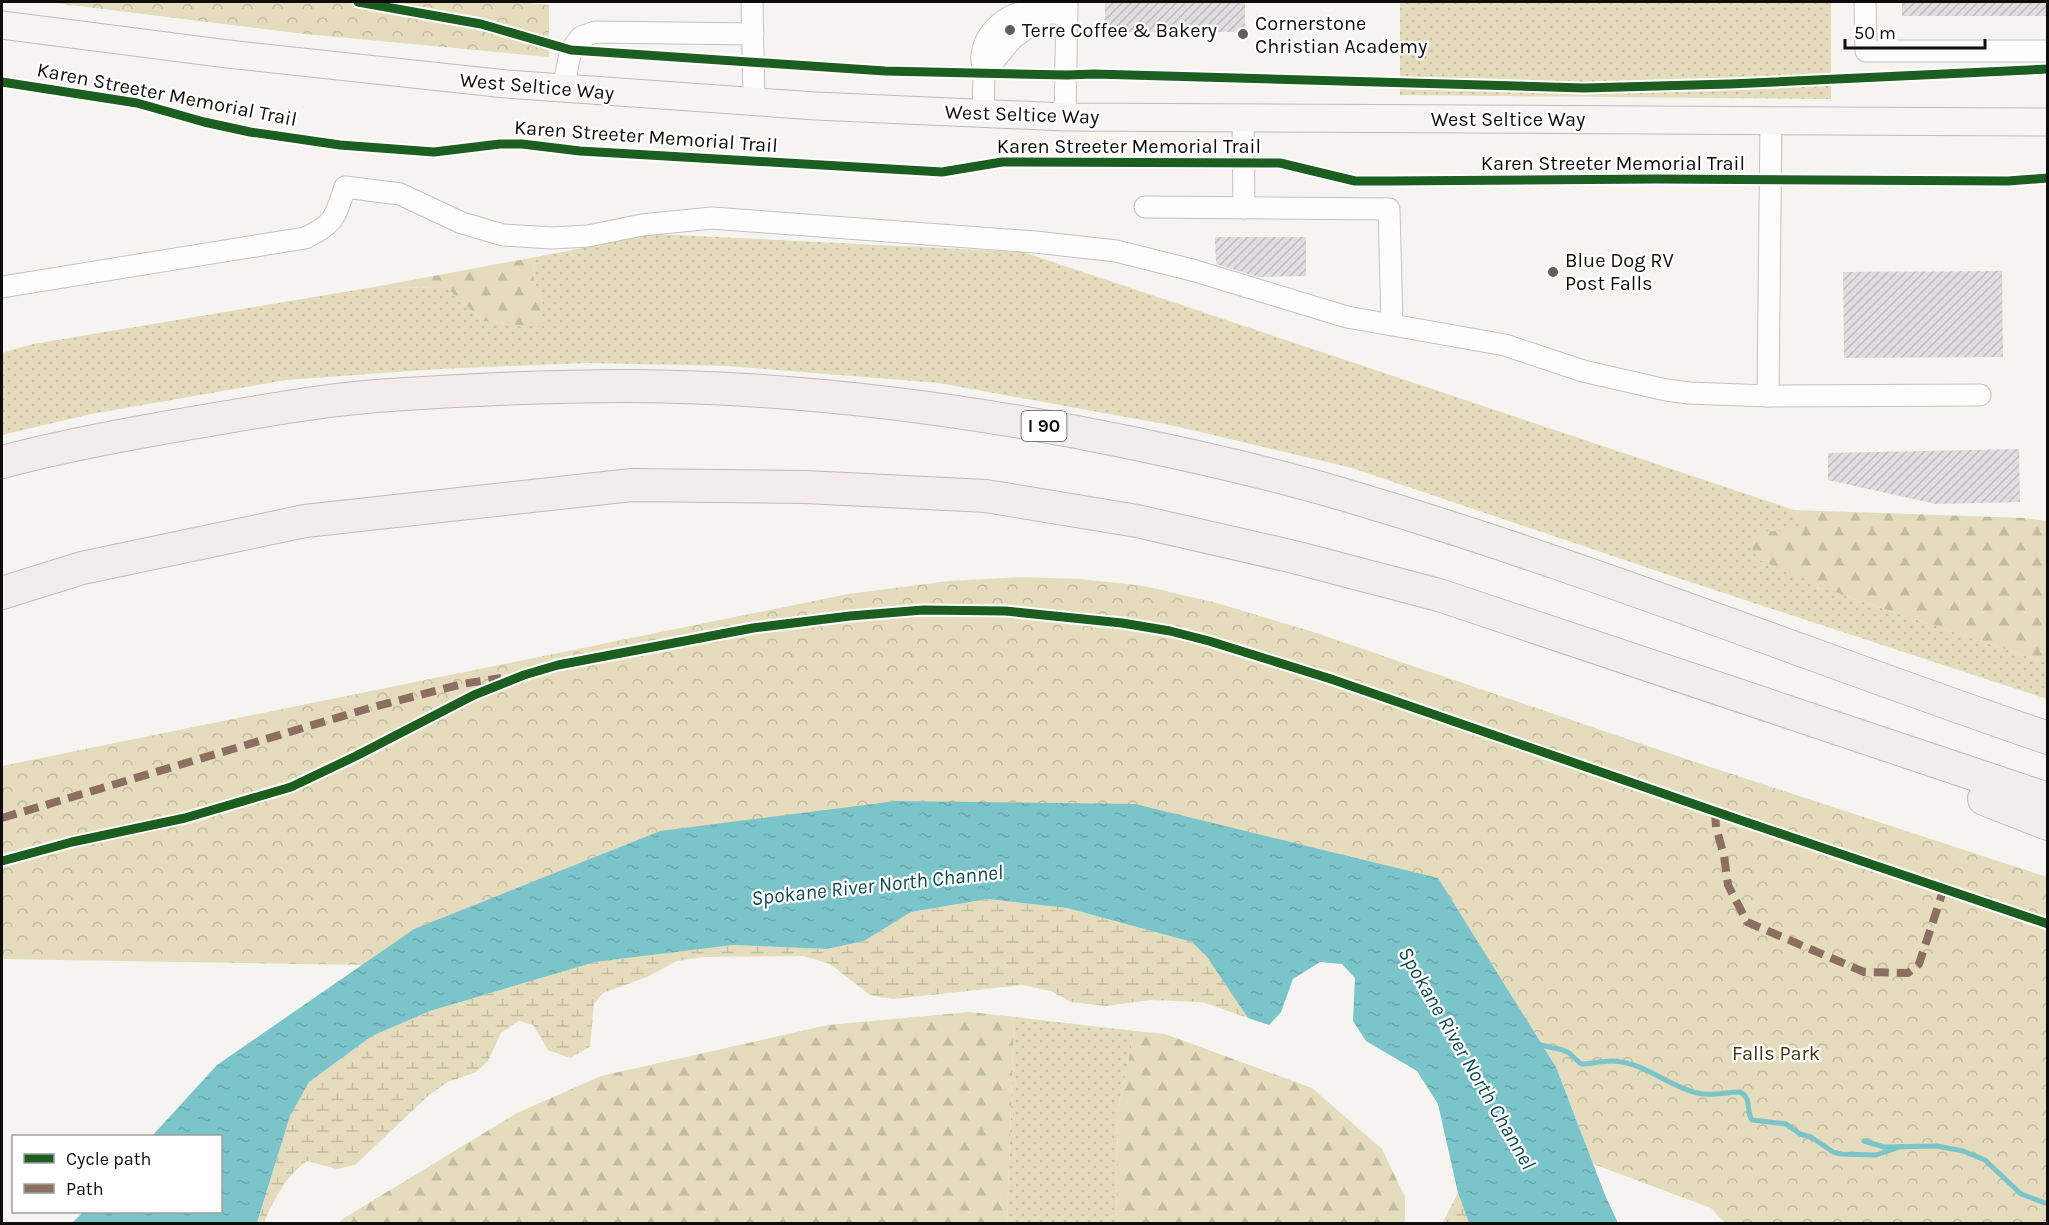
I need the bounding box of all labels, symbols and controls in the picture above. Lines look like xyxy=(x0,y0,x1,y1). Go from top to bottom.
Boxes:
place label: Cornerstone Christian Academy xyxy=(1255,12,1427,58)
scale bar xyxy=(1845,12,1984,50)
place label: Terre Coffee & Bakery xyxy=(1022,19,1217,42)
text: 50 m xyxy=(1854,22,1896,44)
marker: Terre Coffee & Bakery xyxy=(1003,23,1017,37)
marker: Cornerstone Christian Academy xyxy=(1236,27,1250,41)
street label: Karen Streeter Memorial Trail xyxy=(35,58,299,131)
street label: West Seltice Way xyxy=(459,68,615,105)
street label: West Seltice Way xyxy=(944,100,1100,129)
street label: West Seltice Way xyxy=(1431,108,1585,131)
street label: Karen Streeter Memorial Trail xyxy=(513,116,779,157)
street label: Karen Streeter Memorial Trail xyxy=(997,135,1261,158)
street label: Karen Streeter Memorial Trail xyxy=(1481,152,1745,175)
place label: Blue Dog RV Post Falls xyxy=(1565,249,1674,295)
marker: Blue Dog RV Post Falls xyxy=(1546,265,1560,279)
road number: I 90 xyxy=(1022,411,1066,441)
water label: Spokane River North Channel xyxy=(750,860,1004,910)
water label: Spokane River North Channel xyxy=(1393,942,1541,1174)
park label: Falls Park xyxy=(1732,1042,1820,1065)
legend xyxy=(12,1135,222,1213)
text: Cycle path xyxy=(66,1148,151,1170)
text: Path xyxy=(66,1178,104,1200)

